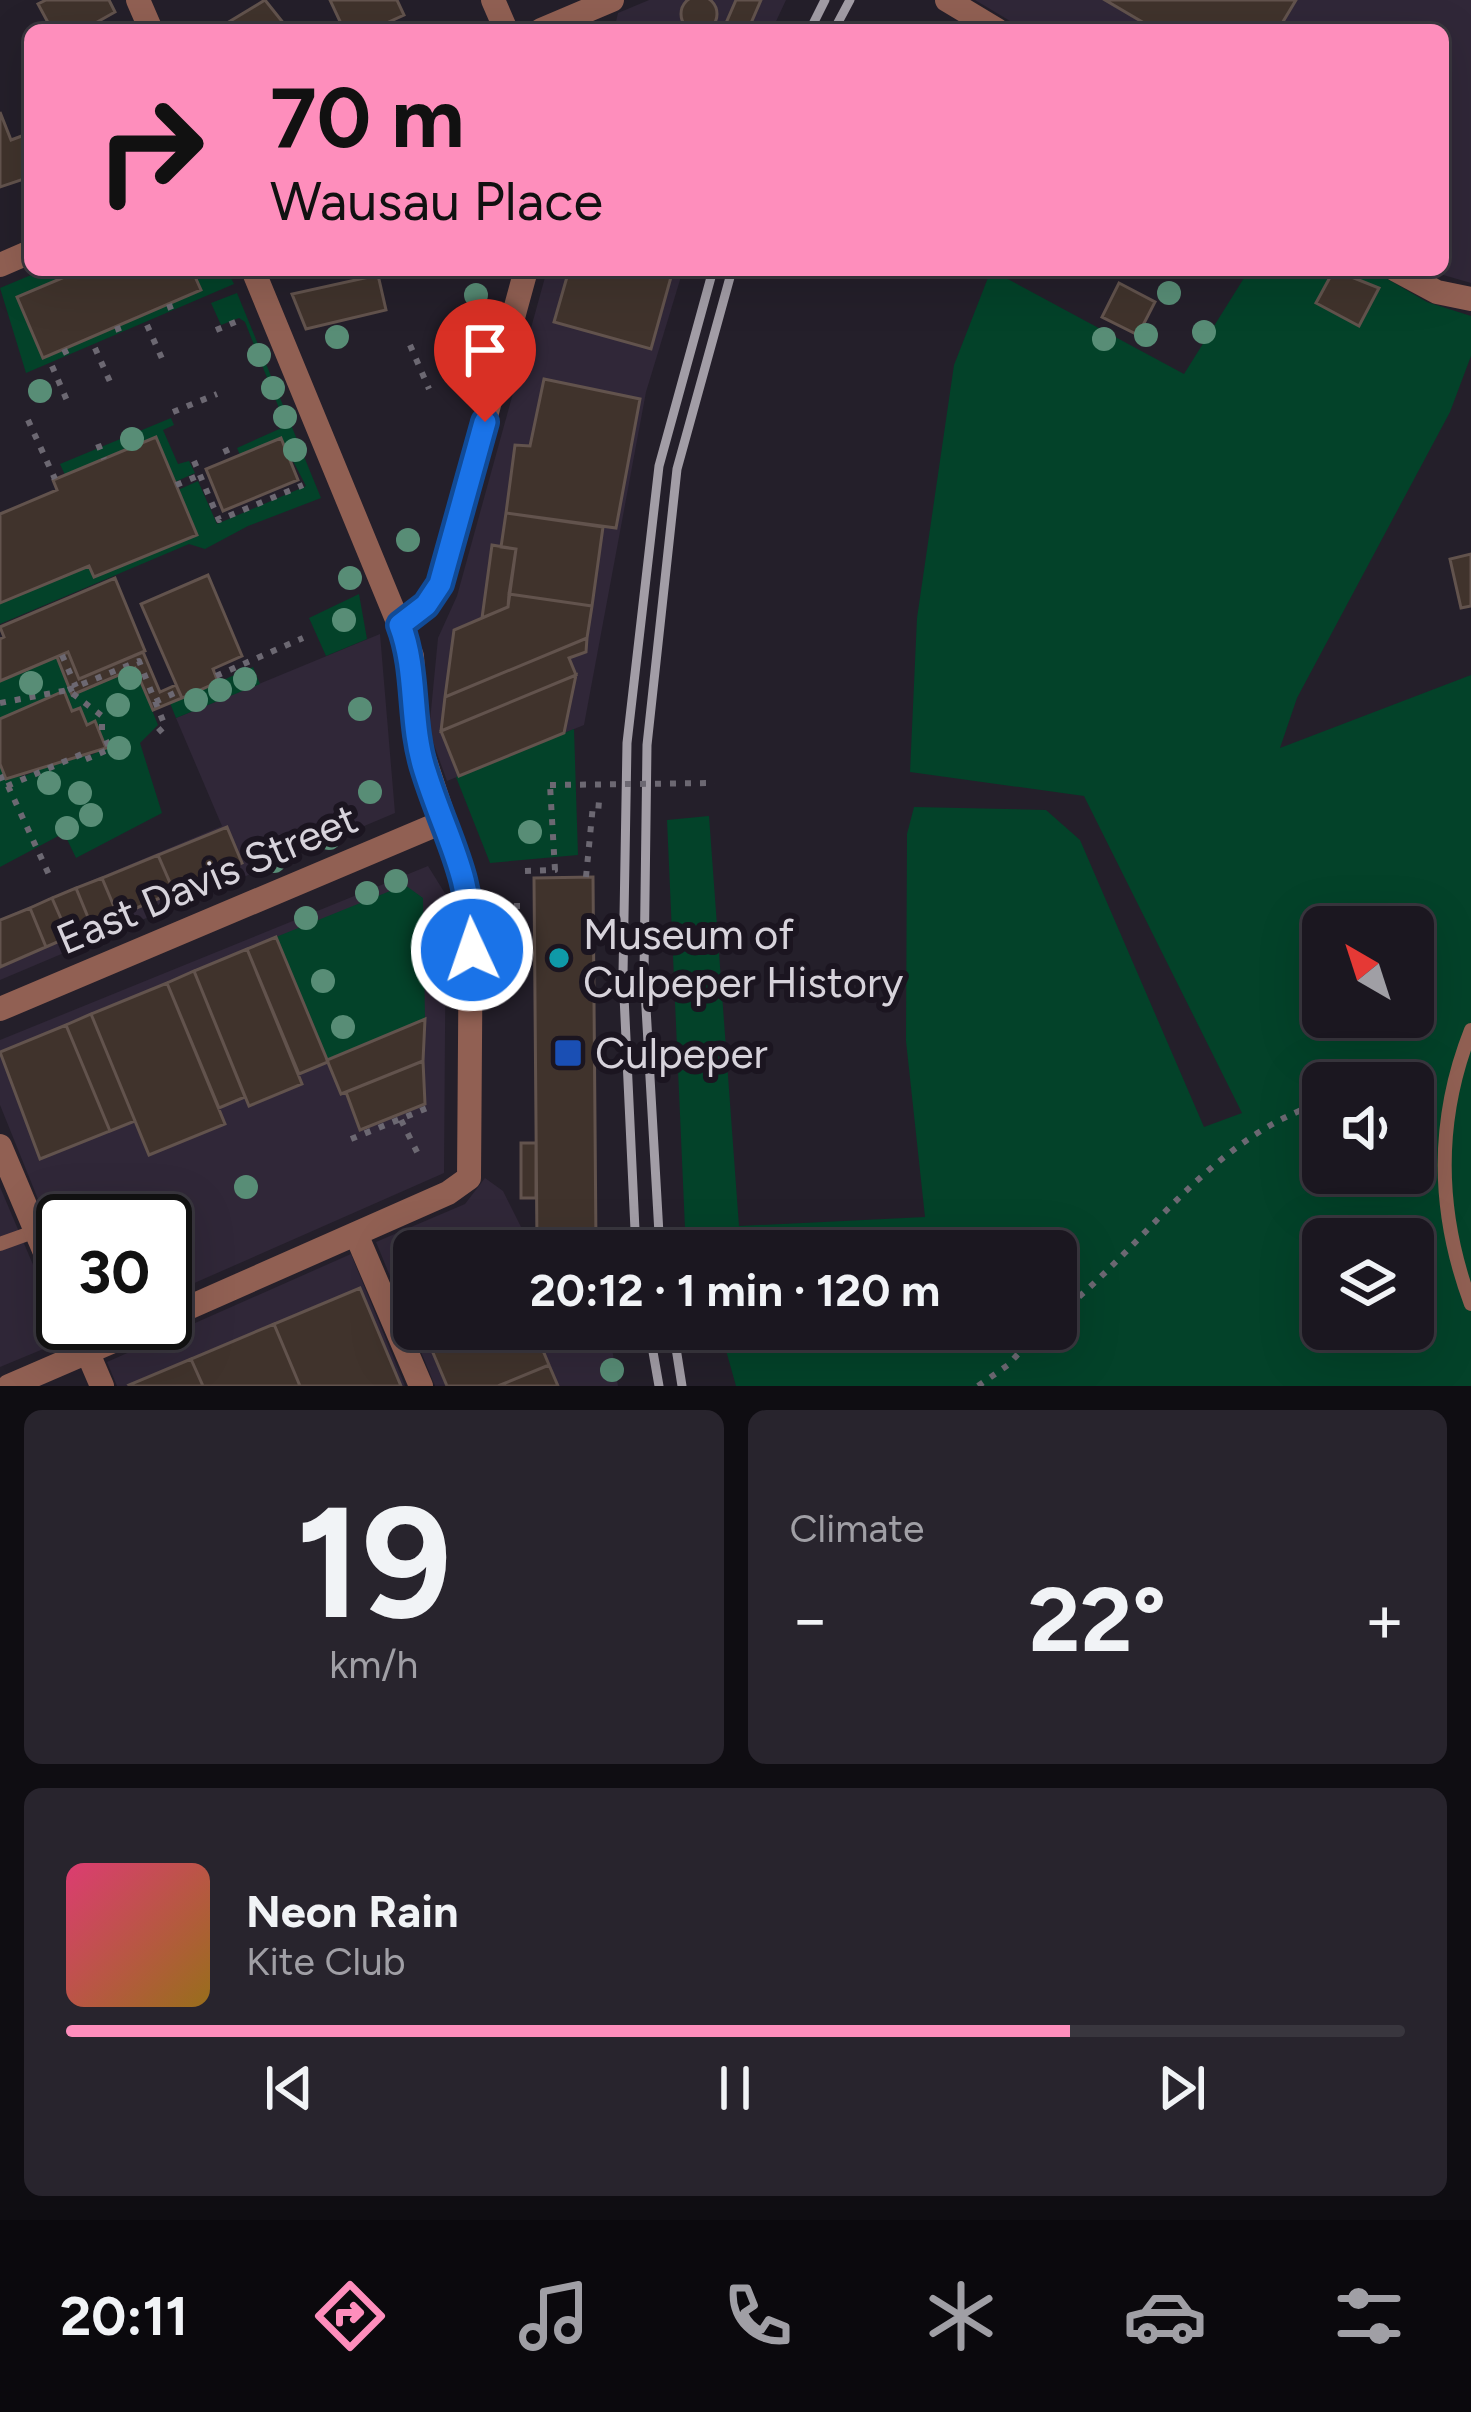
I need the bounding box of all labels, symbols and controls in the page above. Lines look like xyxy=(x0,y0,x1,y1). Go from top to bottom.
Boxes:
text: 70 m xyxy=(270,67,464,168)
icon: right xyxy=(72,72,228,228)
text: Wausau Place xyxy=(270,169,603,234)
pin xyxy=(434,299,536,422)
icon: arrive xyxy=(452,317,518,383)
street label: East Davis Street xyxy=(49,793,365,965)
position arrow xyxy=(409,887,535,1013)
north arrow xyxy=(1302,906,1434,1038)
map controls xyxy=(1302,906,1434,1350)
place label: Museum of Culpeper History xyxy=(583,909,903,1008)
marker: Museum of Culpeper History xyxy=(546,945,572,971)
place label: Culpeper xyxy=(595,1028,768,1079)
marker: Culpeper xyxy=(552,1037,584,1069)
button: sound xyxy=(1302,1062,1434,1194)
speed limit sign: 30 xyxy=(36,1194,192,1350)
button: layers xyxy=(1302,1218,1434,1350)
text: 20:12 · 1 min · 120 m xyxy=(530,1263,940,1317)
text: 19 xyxy=(296,1469,452,1656)
text: Climate xyxy=(790,1505,924,1552)
text: 22° xyxy=(1028,1565,1166,1674)
text: − xyxy=(790,1579,831,1659)
text: + xyxy=(1364,1579,1405,1659)
text: km/h xyxy=(329,1641,418,1688)
text: Neon Rain xyxy=(246,1884,459,1938)
text: Kite Club xyxy=(246,1938,406,1985)
icon: previous xyxy=(256,2055,322,2121)
icon: pause xyxy=(702,2055,768,2121)
icon: next xyxy=(1149,2055,1215,2121)
icon: directions xyxy=(308,2274,392,2358)
icon: music xyxy=(512,2274,596,2358)
icon: phone xyxy=(716,2274,800,2358)
icon: climate xyxy=(919,2274,1003,2358)
icon: car xyxy=(1123,2274,1207,2358)
icon: filters xyxy=(1327,2274,1411,2358)
text: 20:11 xyxy=(60,2284,188,2349)

